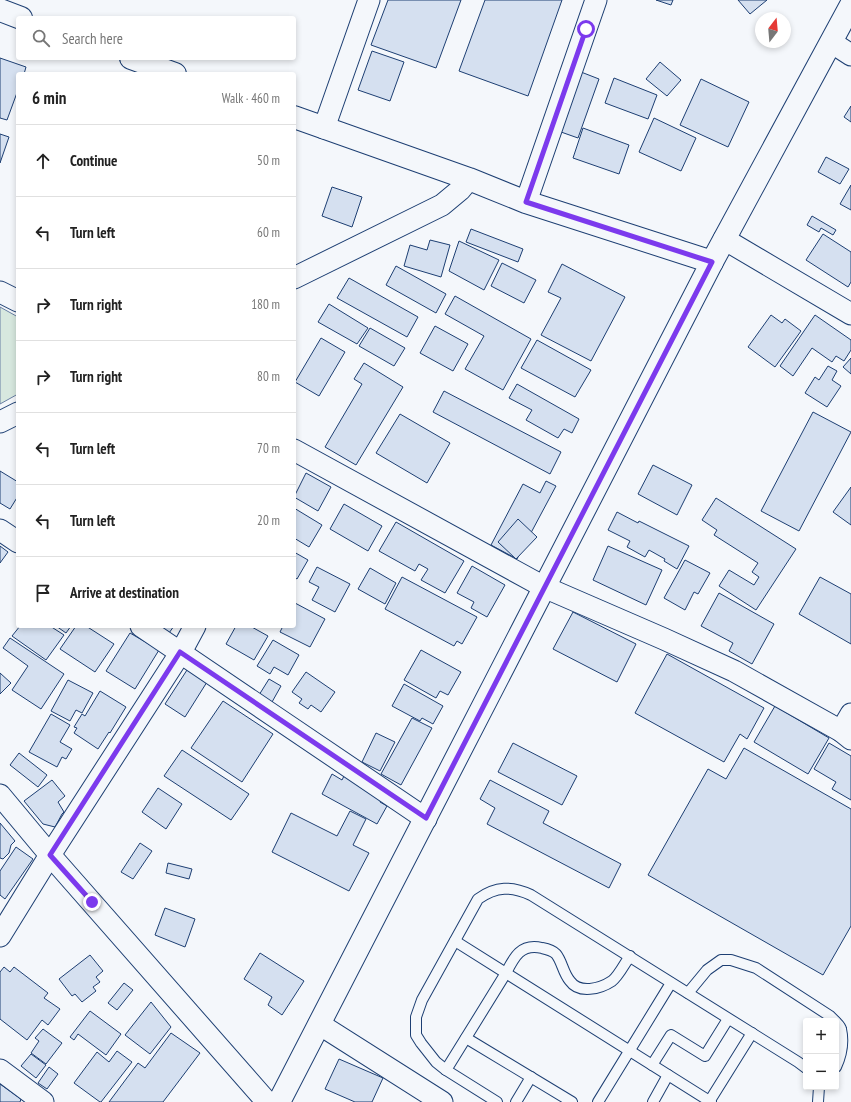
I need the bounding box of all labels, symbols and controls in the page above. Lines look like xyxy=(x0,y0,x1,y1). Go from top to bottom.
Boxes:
north arrow xyxy=(755,12,791,48)
search box xyxy=(16,16,296,60)
route start xyxy=(577,20,595,38)
icon: search xyxy=(30,27,52,49)
text: Search here xyxy=(62,29,123,48)
text: 6 min xyxy=(32,87,66,109)
text: Walk · 460 m xyxy=(222,90,280,107)
icon: ahead xyxy=(32,150,54,172)
text: Continue xyxy=(70,151,117,170)
text: 50 m xyxy=(257,152,280,169)
icon: left xyxy=(32,222,54,244)
text: Turn left xyxy=(70,223,115,242)
text: 60 m xyxy=(257,224,280,241)
icon: right xyxy=(32,294,54,316)
text: Turn right xyxy=(70,295,122,314)
text: 180 m xyxy=(251,296,280,313)
icon: right xyxy=(32,366,54,388)
text: Turn right xyxy=(70,367,122,386)
text: 80 m xyxy=(257,368,280,385)
icon: left xyxy=(32,438,54,460)
text: Turn left xyxy=(70,439,115,458)
text: 70 m xyxy=(257,440,280,457)
icon: left xyxy=(32,510,54,532)
text: Turn left xyxy=(70,511,115,530)
text: 20 m xyxy=(257,512,280,529)
icon: arrive xyxy=(32,582,54,604)
text: Arrive at destination xyxy=(70,583,179,602)
route end xyxy=(83,893,101,911)
map controls xyxy=(803,1018,839,1090)
button: + xyxy=(803,1018,839,1054)
button: − xyxy=(803,1054,839,1090)

